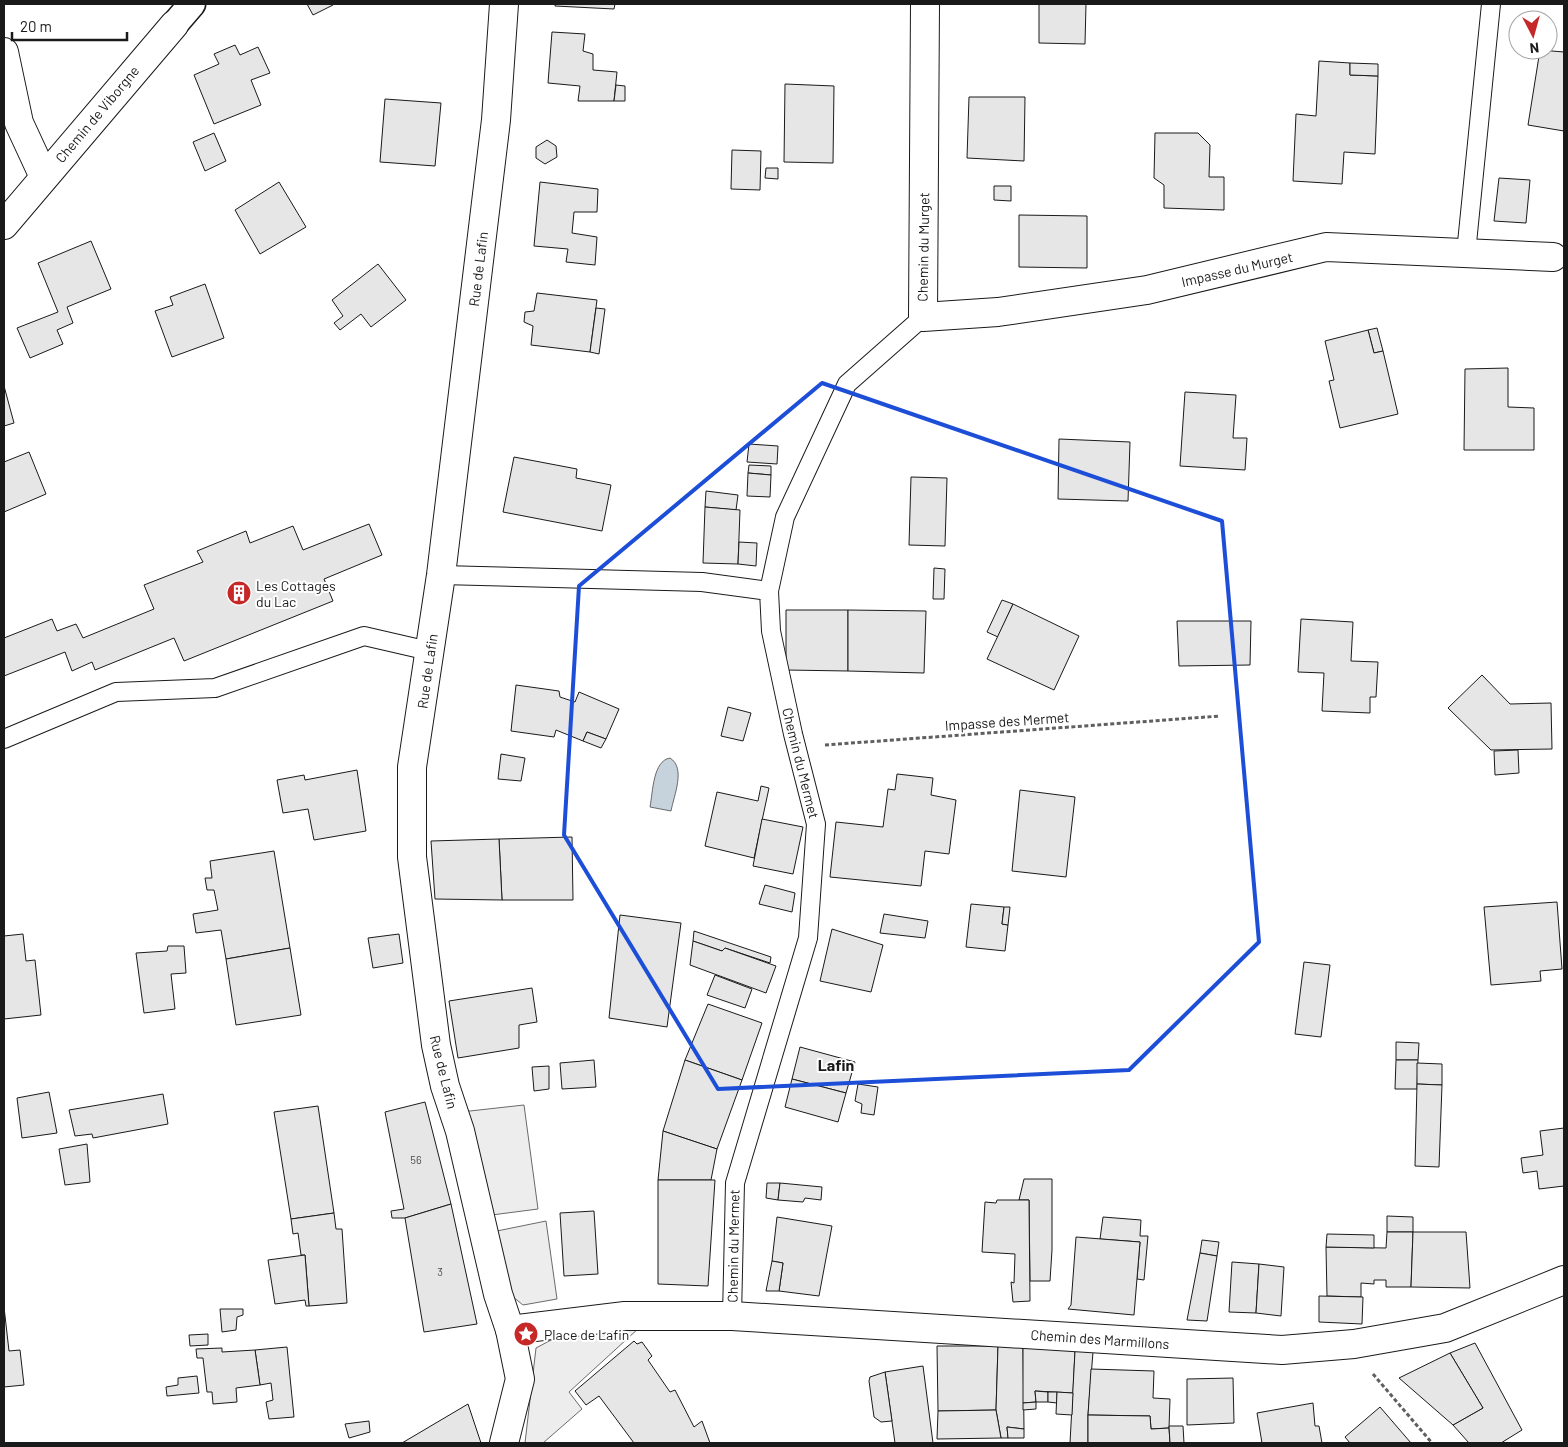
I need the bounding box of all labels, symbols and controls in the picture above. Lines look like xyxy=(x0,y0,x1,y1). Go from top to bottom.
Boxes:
scale bar xyxy=(12,10,128,42)
north arrow xyxy=(1508,10,1558,60)
text: 20 m xyxy=(20,17,52,35)
text: N xyxy=(1529,39,1540,57)
street label: Chemin de Viborgne xyxy=(52,62,142,166)
street label: Chemin du Murget xyxy=(914,192,932,302)
street label: Rue de Lafin xyxy=(465,231,491,307)
street label: Impasse du Murget xyxy=(1180,248,1294,290)
place label: Les Cottages du Lac xyxy=(256,577,336,610)
building icon: Les Cottages du Lac xyxy=(226,580,252,606)
street label: Rue de Lafin xyxy=(413,632,441,710)
street label: Chemin du Mermet xyxy=(779,706,823,820)
street label: Impasse des Mermet xyxy=(944,708,1070,734)
street label: Rue de Lafin xyxy=(427,1033,461,1111)
district label: Lafin xyxy=(818,1055,854,1074)
house number: 56 xyxy=(410,1153,422,1166)
street label: Chemin du Mermet xyxy=(724,1189,742,1303)
house number: 3 xyxy=(437,1265,443,1278)
place icon: Place de Lafin xyxy=(513,1321,539,1347)
place label: Place de Lafin xyxy=(544,1326,629,1343)
street label: Chemin des Marmillons xyxy=(1030,1326,1170,1352)

